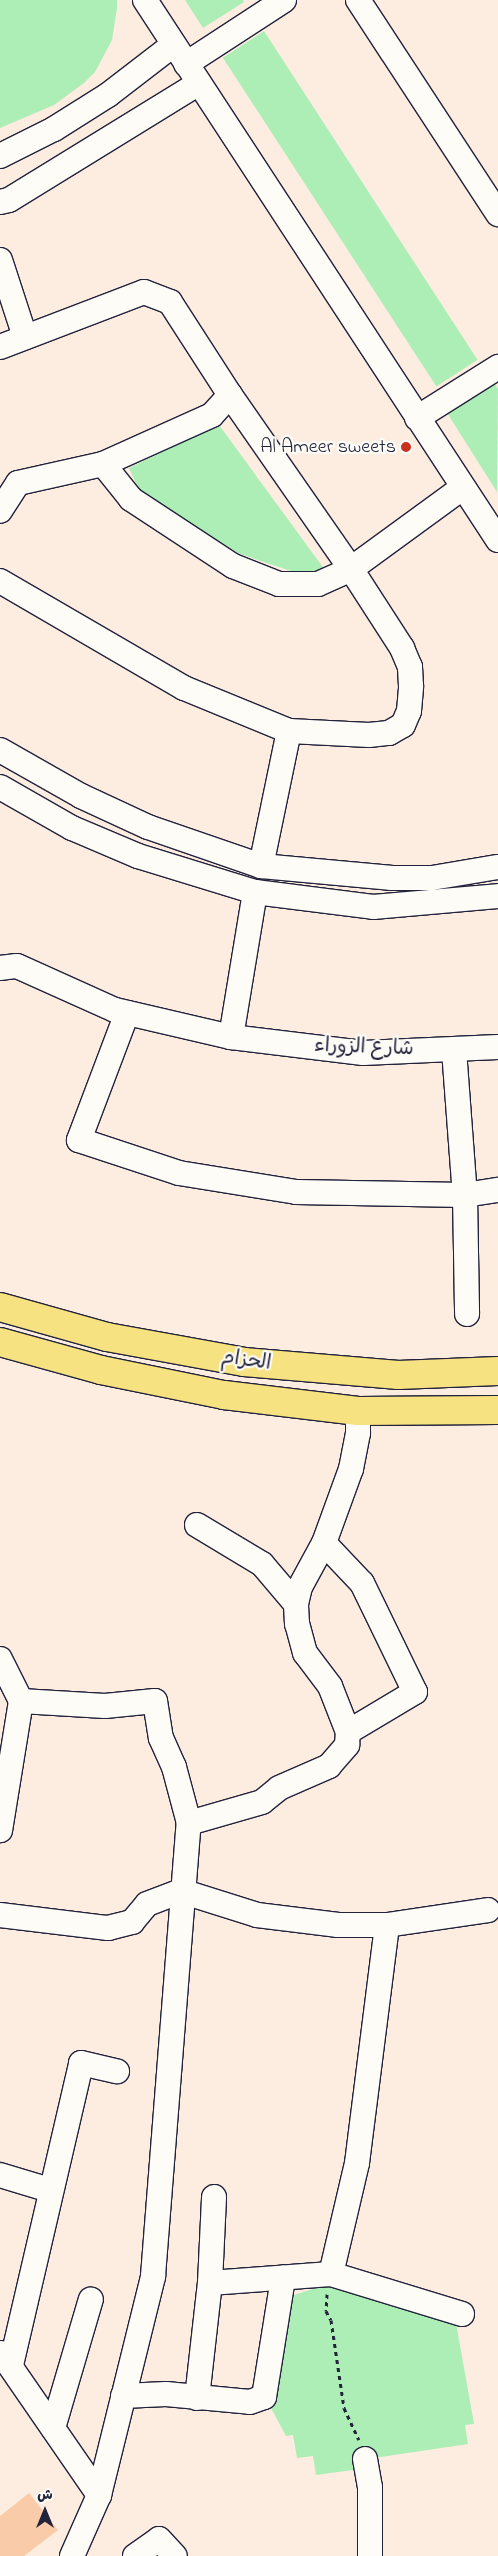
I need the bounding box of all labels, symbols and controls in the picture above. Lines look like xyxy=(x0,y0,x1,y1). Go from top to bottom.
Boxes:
place label: Al Ameer sweets xyxy=(260,435,396,459)
marker: Al Ameer sweets xyxy=(400,441,412,453)
street label: شارع الزوراء xyxy=(314,1034,414,1062)
street label: الحزام xyxy=(220,1346,272,1376)
text: ش xyxy=(37,2485,53,2506)
north arrow xyxy=(20,2486,70,2536)

